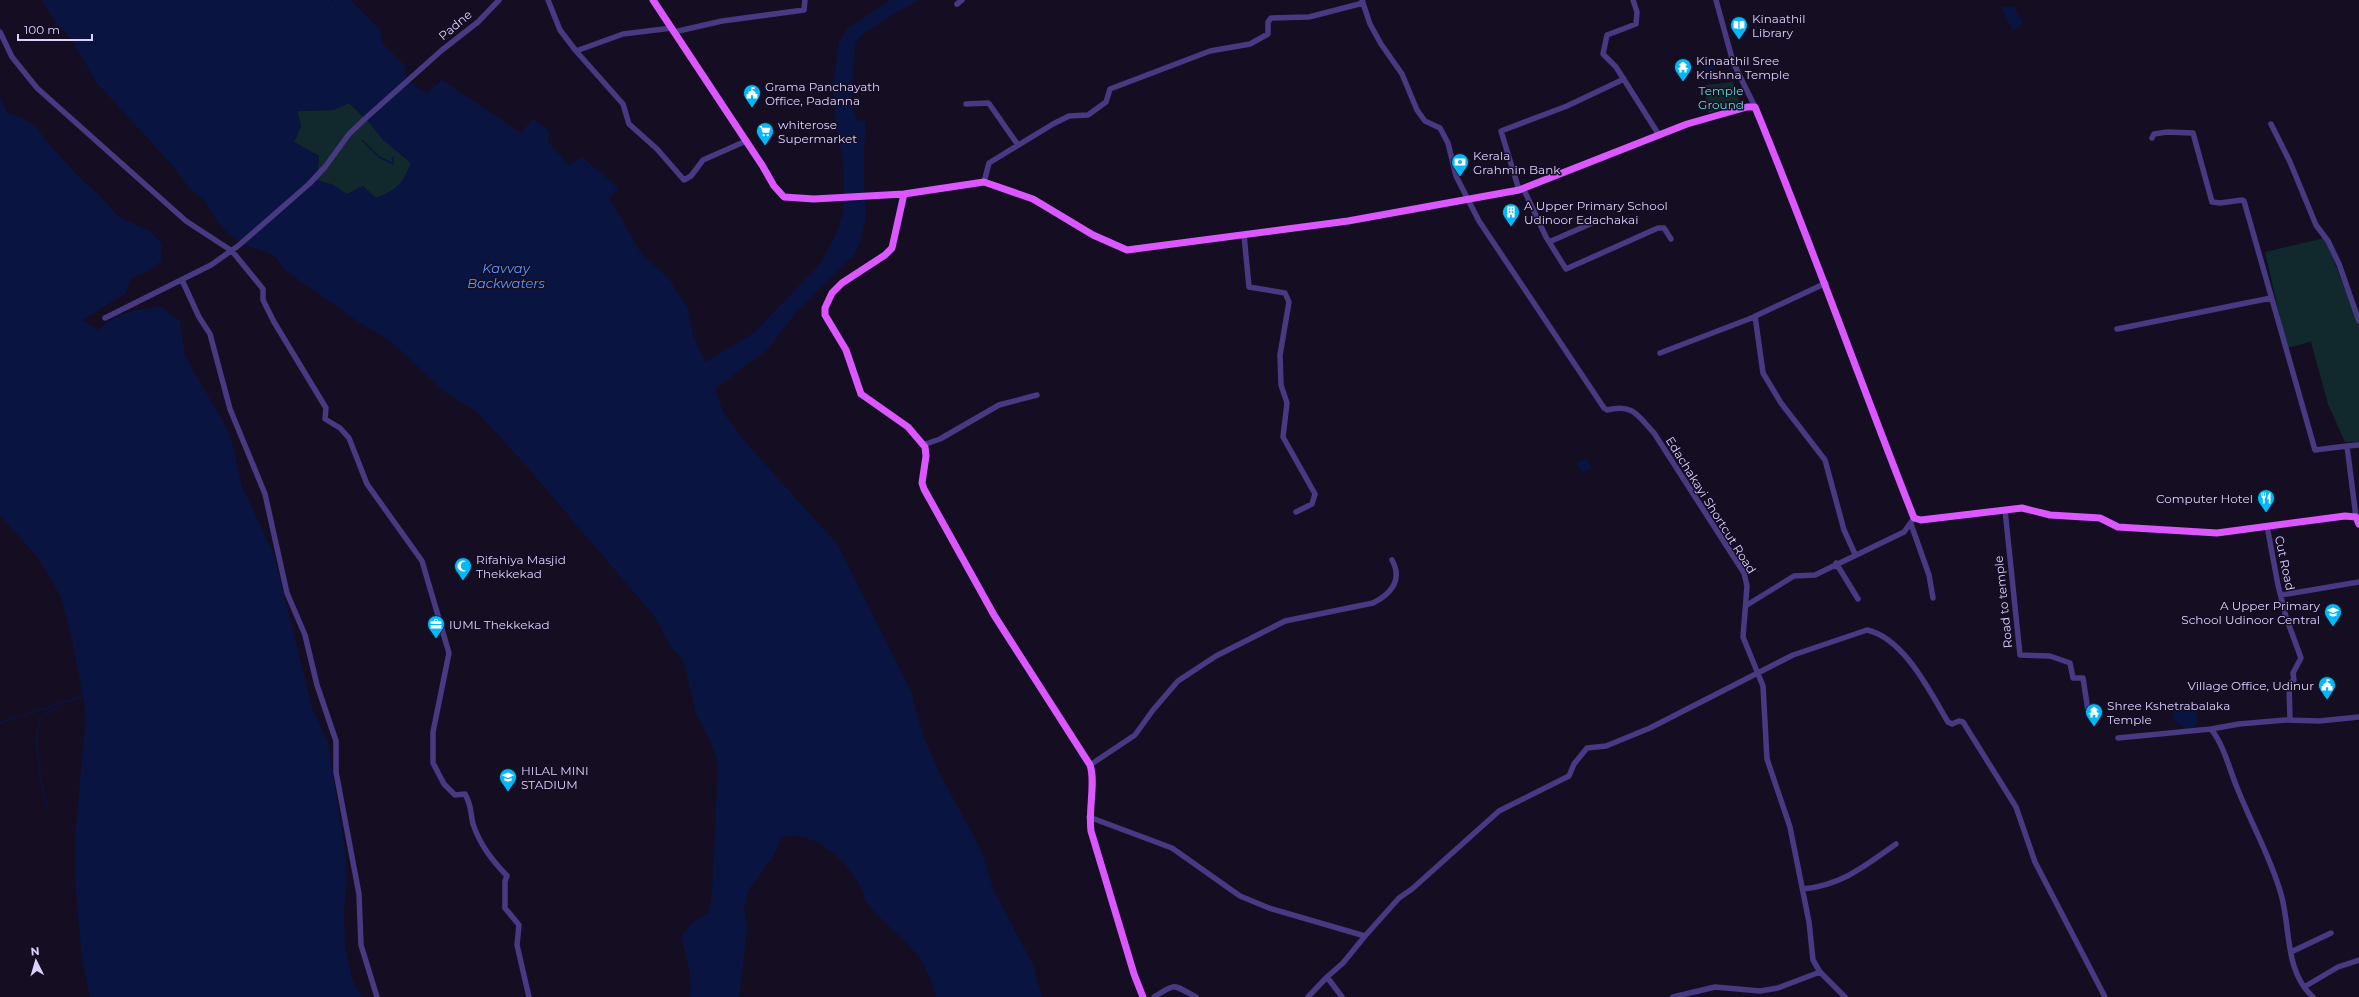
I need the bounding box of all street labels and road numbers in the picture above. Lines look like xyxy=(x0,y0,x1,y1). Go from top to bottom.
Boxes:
street label: Padne xyxy=(435,7,475,43)
street label: Edachakayi Shortcut Road xyxy=(1663,434,1759,576)
street label: Cut Road xyxy=(2272,534,2298,592)
street label: Road to temple xyxy=(1991,555,2015,649)

